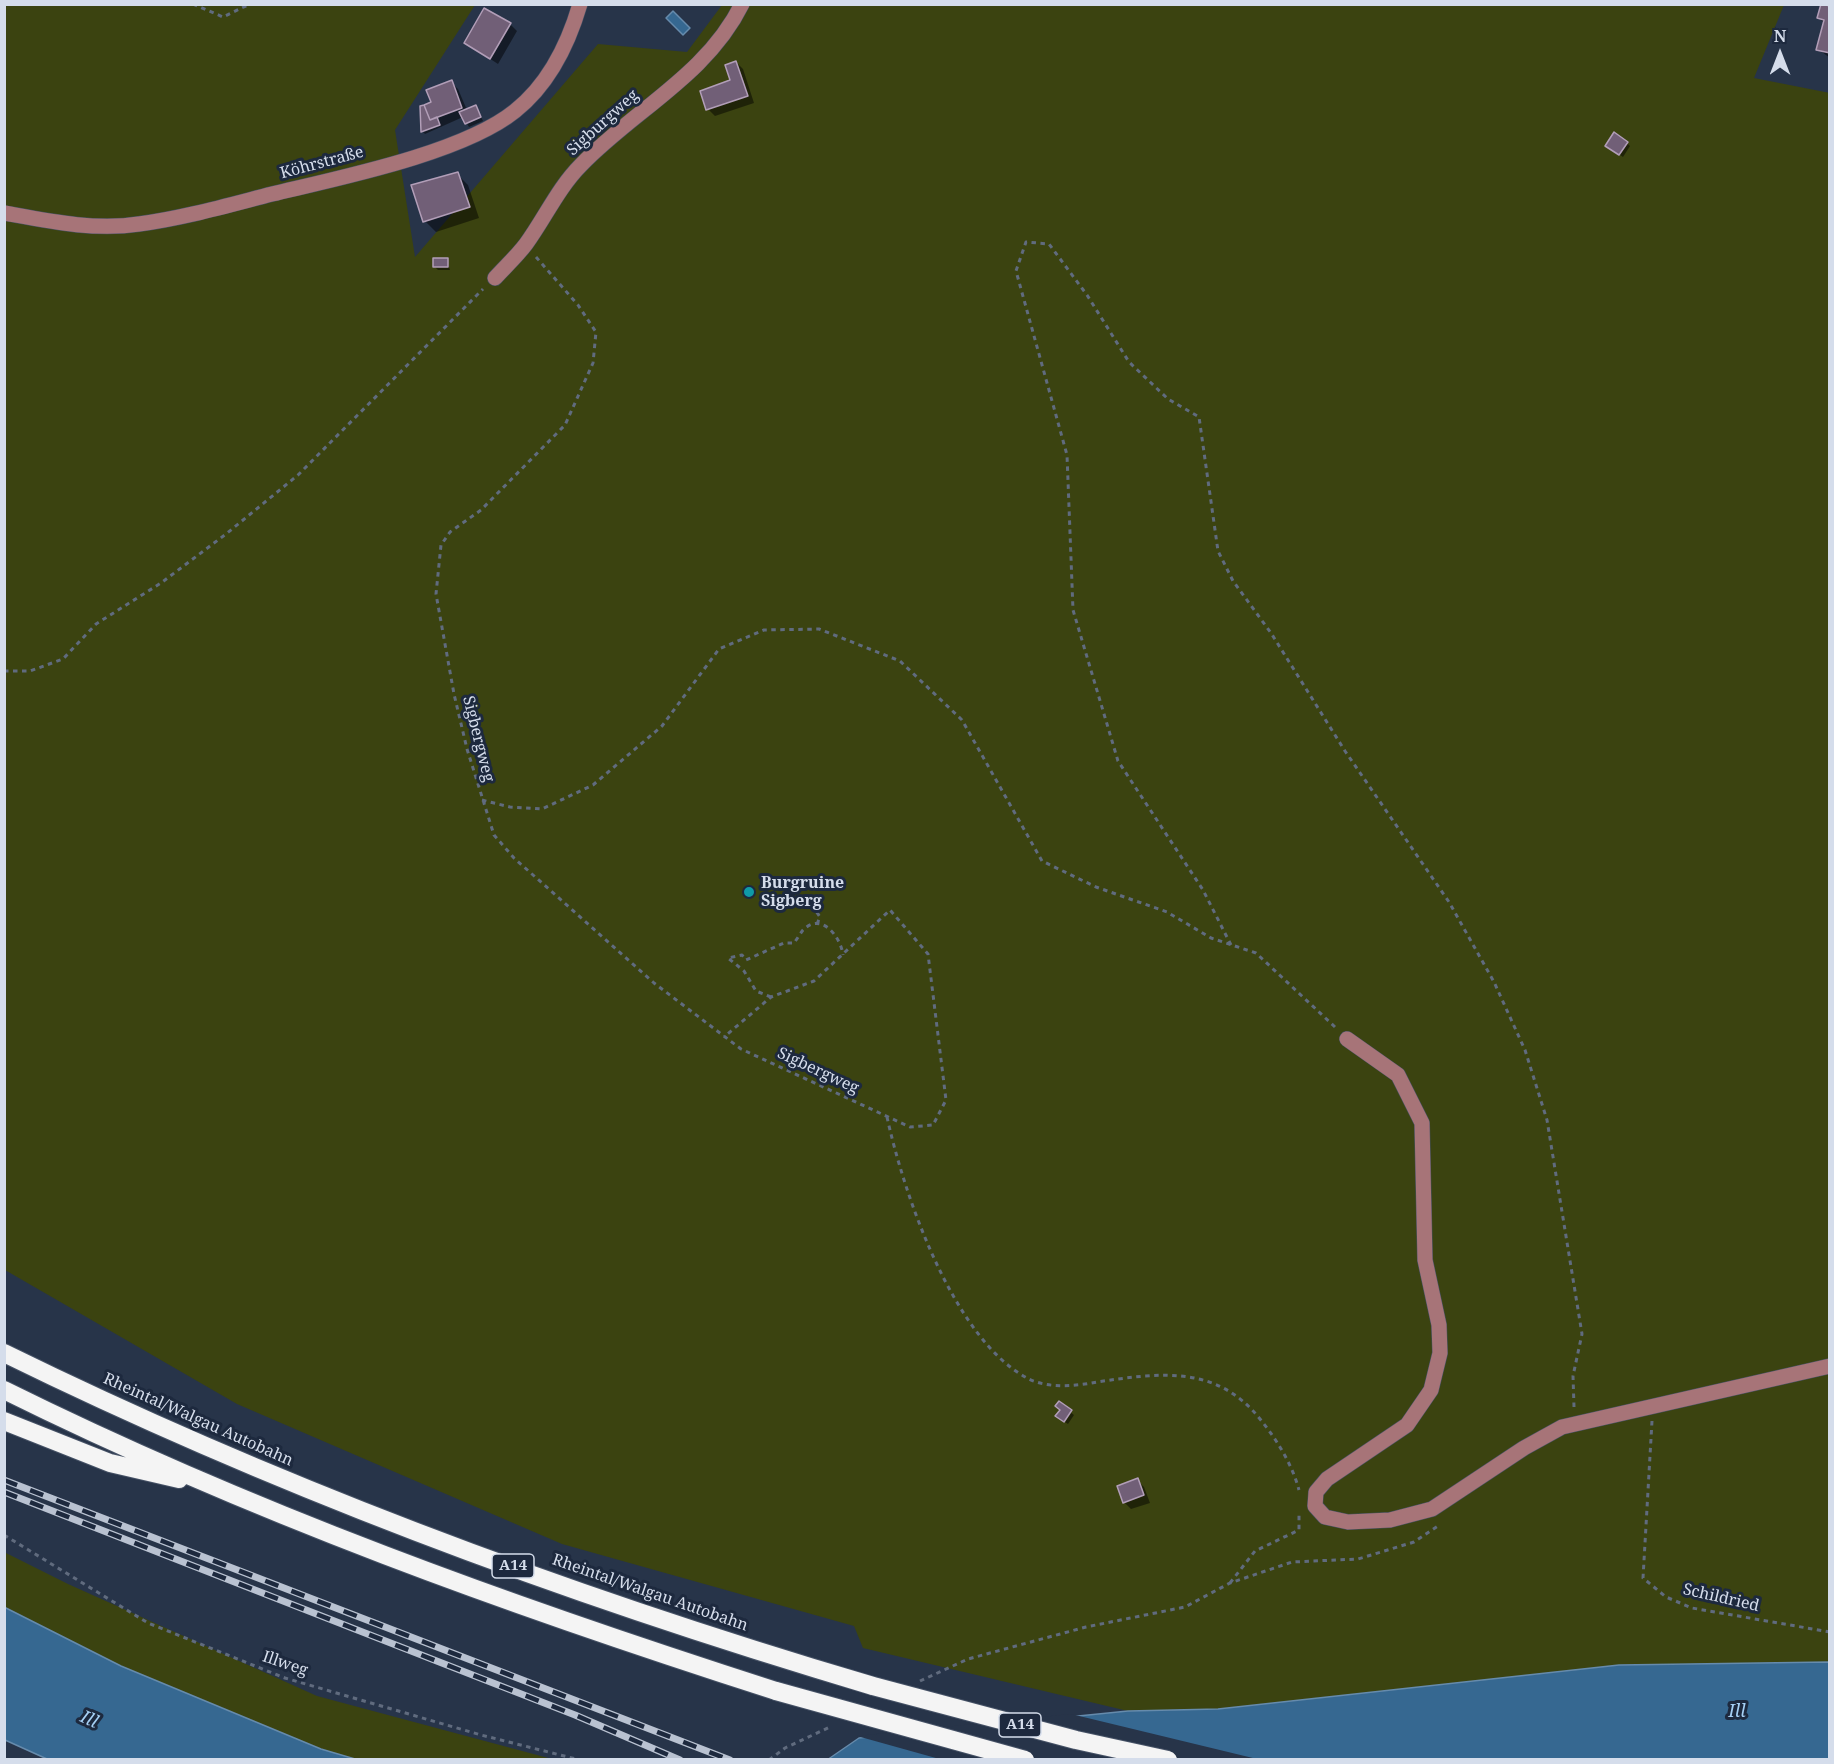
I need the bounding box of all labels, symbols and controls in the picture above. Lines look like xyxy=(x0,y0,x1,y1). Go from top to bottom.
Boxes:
north arrow xyxy=(1750,24,1810,84)
text: N xyxy=(1774,25,1786,47)
street label: Sigburgweg xyxy=(563,86,643,160)
street label: Köhrstraße xyxy=(278,143,366,183)
street label: Sigbergweg xyxy=(458,694,498,784)
place label: Burgruine Sigberg xyxy=(761,873,844,911)
marker: Burgruine Sigberg xyxy=(742,885,756,899)
street label: Sigbergweg xyxy=(774,1044,862,1098)
street label: Rheintal/Walgau Autobahn xyxy=(100,1369,296,1471)
street label: Rheintal/Walgau Autobahn xyxy=(550,1550,750,1636)
road number: A14 xyxy=(492,1554,534,1578)
street label: Schildried xyxy=(1681,1580,1761,1616)
street label: Illweg xyxy=(260,1647,310,1681)
water label: Ill xyxy=(1728,1701,1746,1723)
water label: Ill xyxy=(76,1707,102,1733)
road number: A14 xyxy=(999,1713,1041,1737)

